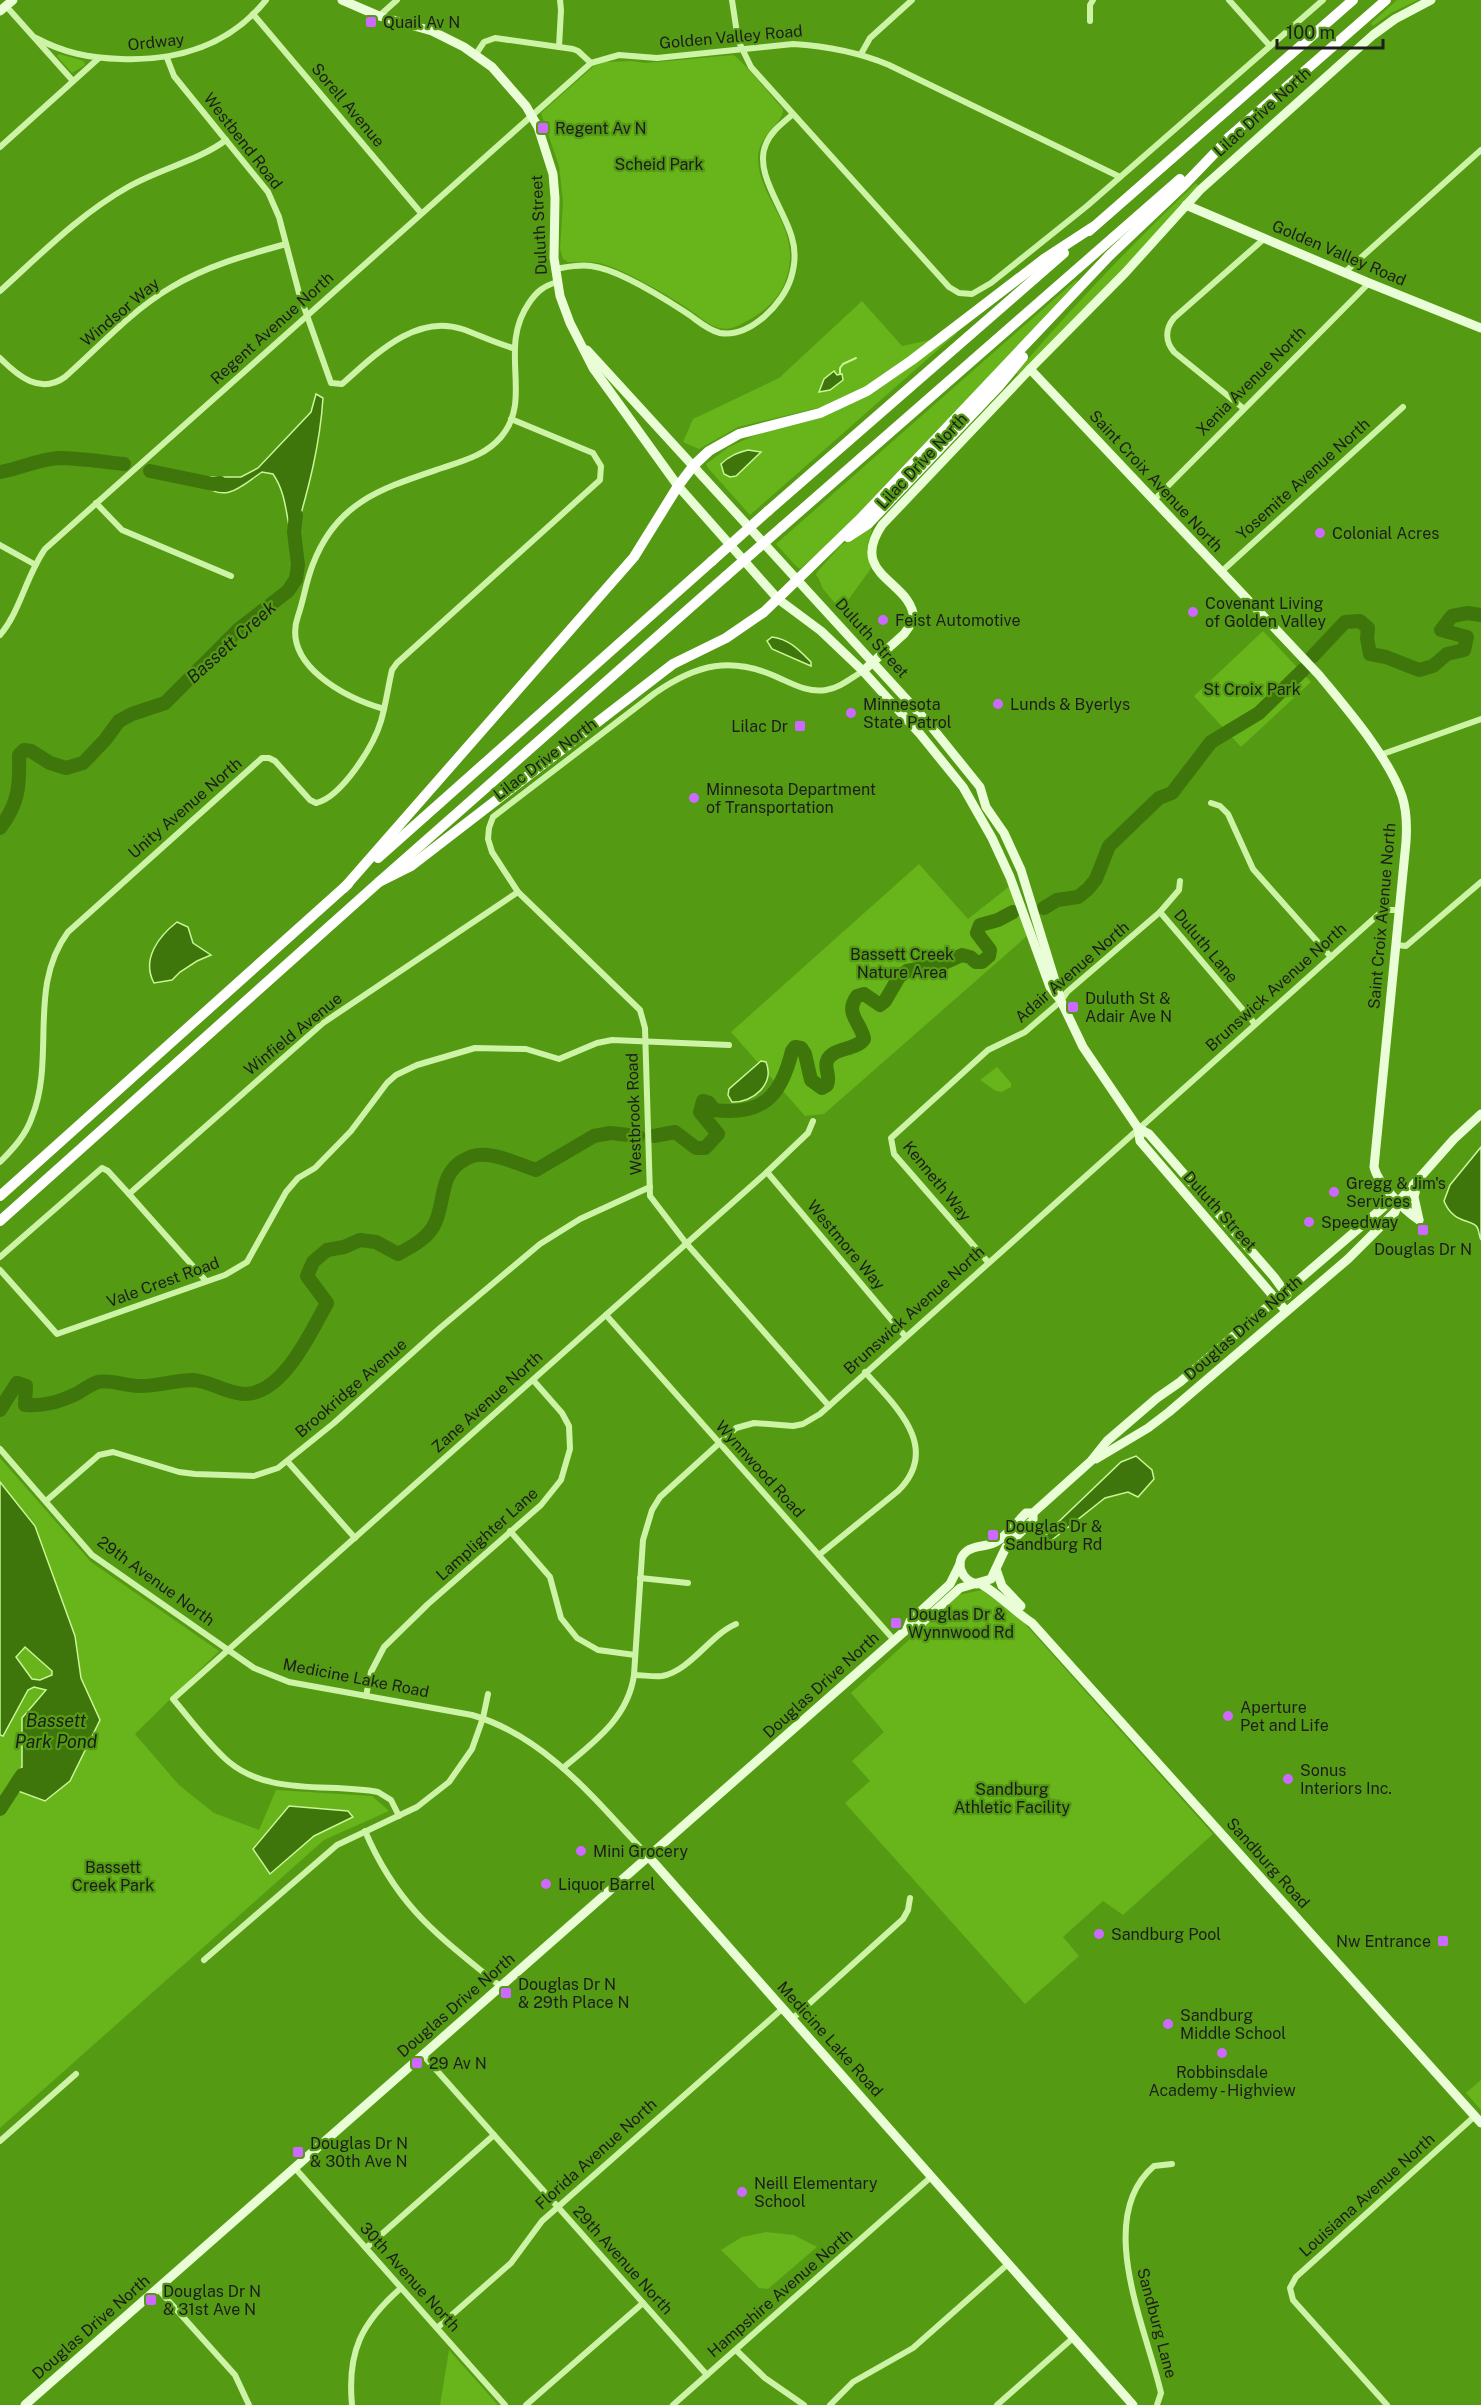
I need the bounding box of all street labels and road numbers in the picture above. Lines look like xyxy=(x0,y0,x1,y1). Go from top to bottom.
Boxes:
street label: Golden Valley Road xyxy=(659,21,803,53)
street label: Ordway xyxy=(127,30,186,54)
street label: Sorell Avenue xyxy=(308,59,388,151)
street label: Lilac Drive North xyxy=(1210,63,1314,161)
street label: Westbend Road xyxy=(200,89,286,193)
street label: Duluth Street xyxy=(527,174,551,276)
street label: Golden Valley Road xyxy=(1269,216,1409,290)
street label: Regent Avenue North xyxy=(207,268,337,388)
street label: Windsor Way xyxy=(77,273,163,350)
street label: Xenia Avenue North xyxy=(1192,322,1310,440)
street label: Saint Croix Avenue North xyxy=(1085,406,1227,556)
street label: Lilac Drive North xyxy=(873,409,971,513)
street label: Yosemite Avenue North xyxy=(1232,414,1374,544)
street label: Duluth Street xyxy=(831,594,913,682)
street label: Lilac Drive North xyxy=(490,714,600,804)
street label: Unity Avenue North xyxy=(124,754,246,862)
street label: Saint Croix Avenue North xyxy=(1364,822,1400,1010)
street label: Duluth Lane xyxy=(1170,905,1242,987)
street label: Adair Avenue North xyxy=(1011,917,1133,1027)
street label: Brunswick Avenue North xyxy=(1202,919,1350,1055)
street label: Winfield Avenue xyxy=(240,989,346,1079)
street label: Westbrook Road xyxy=(622,1053,646,1175)
street label: Kenneth Way xyxy=(899,1137,975,1225)
street label: Duluth Street xyxy=(1179,1167,1261,1255)
street label: Westmore Way xyxy=(803,1196,889,1294)
street label: Brunswick Avenue North xyxy=(840,1242,988,1378)
street label: Vale Crest Road xyxy=(104,1253,222,1311)
street label: Douglas Drive North xyxy=(1180,1272,1306,1384)
street label: Brookridge Avenue xyxy=(291,1335,411,1441)
street label: Zane Avenue North xyxy=(428,1347,546,1457)
street label: Wynnwood Road xyxy=(712,1417,808,1521)
street label: Lamplighter Lane xyxy=(432,1483,542,1585)
street label: 29th Avenue North xyxy=(94,1532,218,1630)
street label: Douglas Drive North xyxy=(759,1628,883,1742)
street label: Medicine Lake Road xyxy=(281,1654,431,1702)
street label: Sandburg Road xyxy=(1222,1814,1314,1912)
street label: Douglas Drive North xyxy=(393,1949,519,2061)
street label: Medicine Lake Road xyxy=(773,1977,887,2101)
street label: Florida Avenue North xyxy=(531,2095,661,2213)
street label: Louisiana Avenue North xyxy=(1295,2129,1439,2261)
street label: 29th Avenue North xyxy=(569,2202,677,2318)
street label: 30th Avenue North xyxy=(356,2219,464,2335)
street label: Hampshire Avenue North xyxy=(704,2225,856,2361)
street label: Sandburg Lane xyxy=(1133,2266,1181,2380)
street label: Douglas Drive North xyxy=(28,2271,154,2383)

